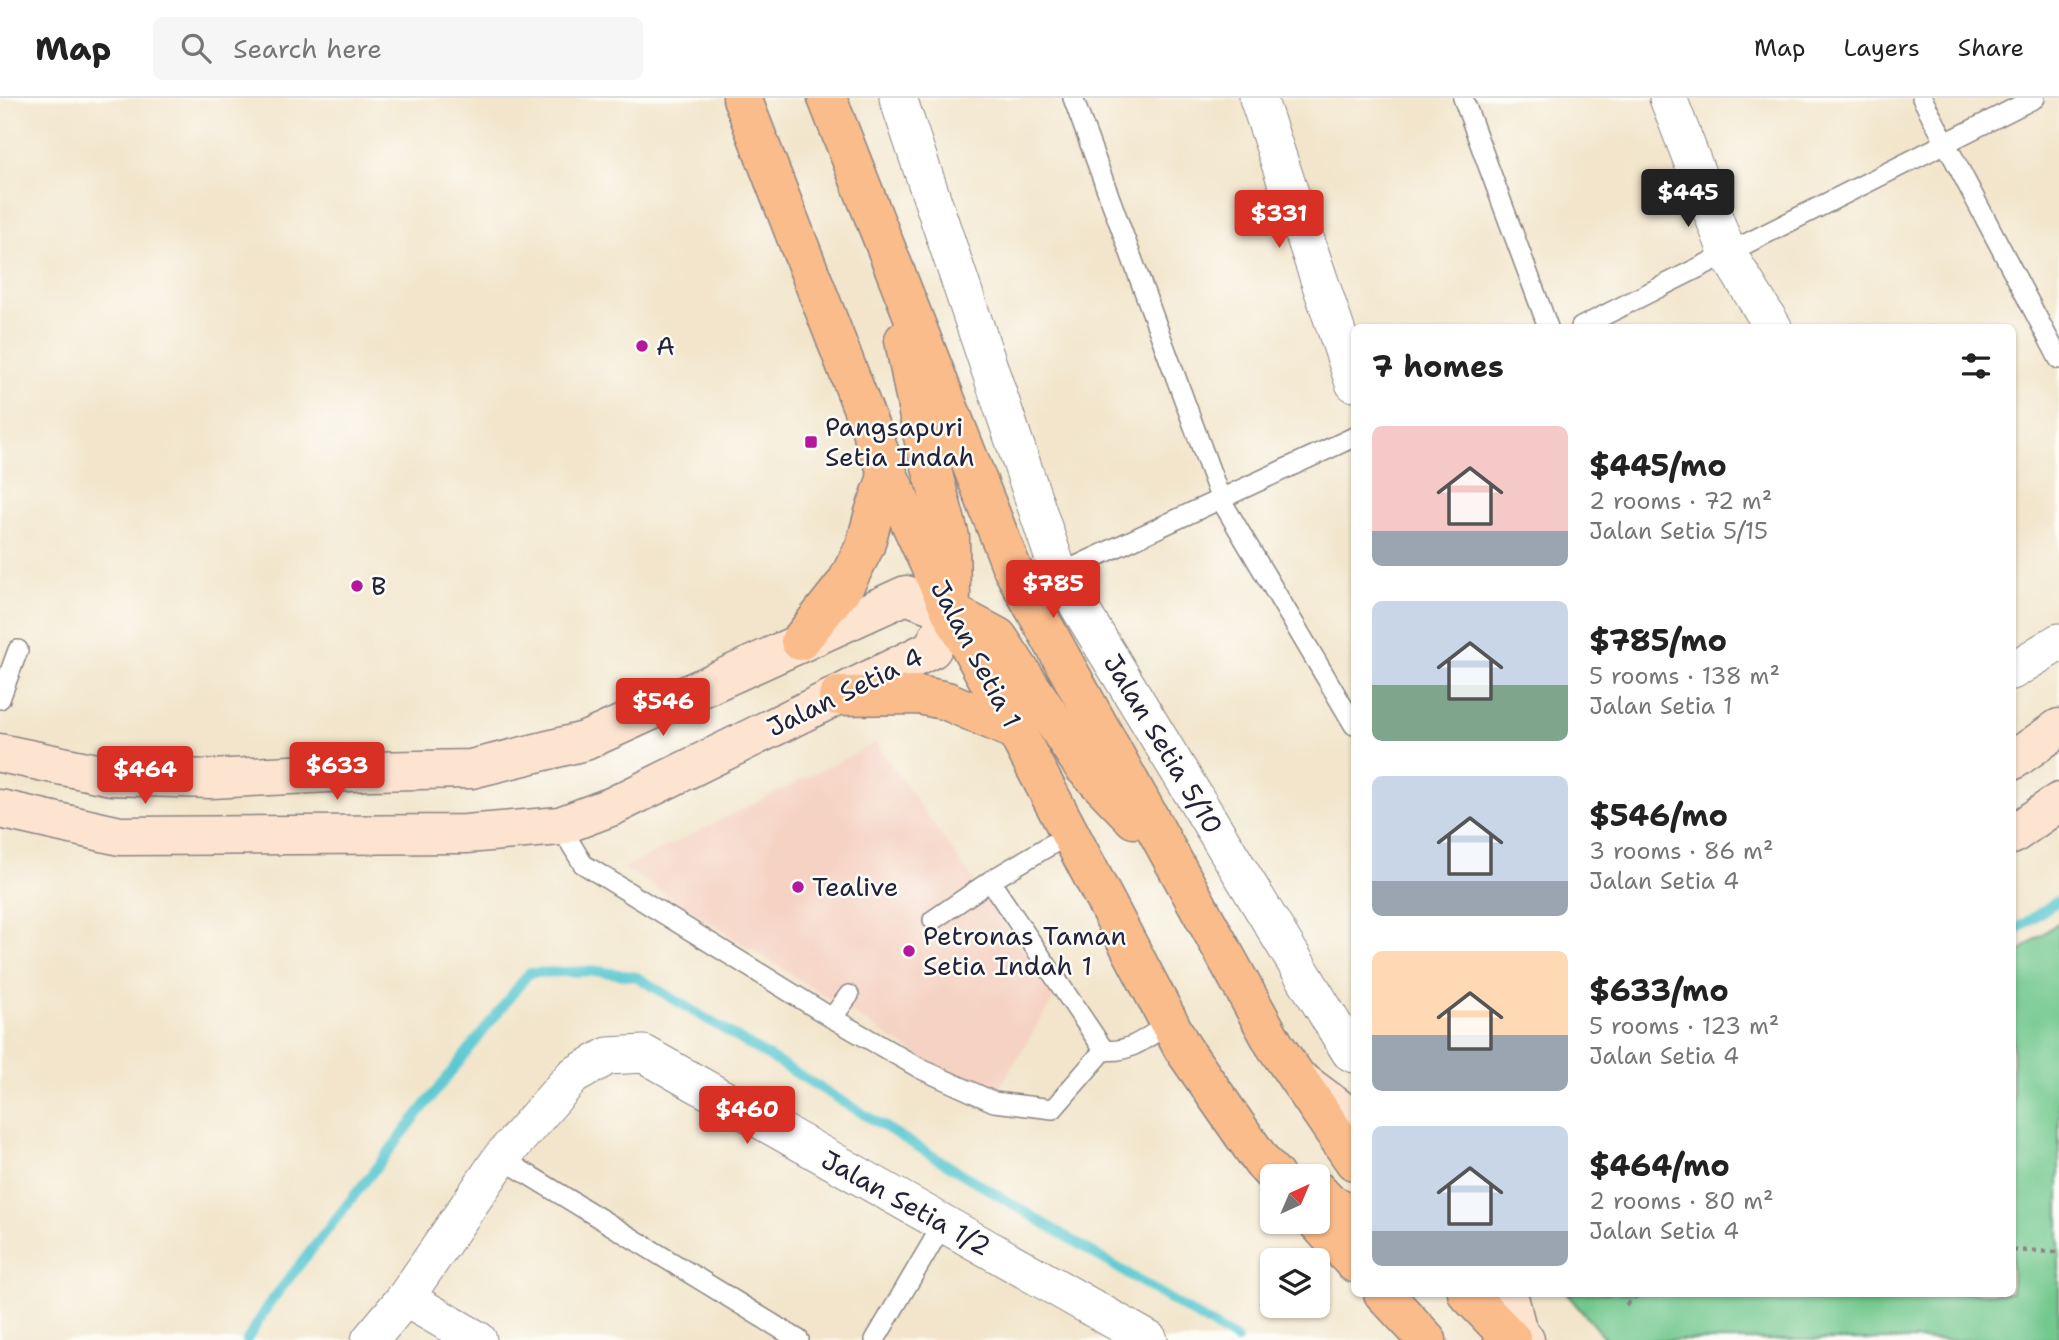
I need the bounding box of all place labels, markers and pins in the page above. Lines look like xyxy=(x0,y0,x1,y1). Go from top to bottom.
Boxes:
pin: $445 xyxy=(1647,170,1729,229)
pin: $331 xyxy=(1238,190,1320,250)
place label: A xyxy=(656,328,675,363)
marker: A xyxy=(634,338,650,354)
place label: Pangsapuri Setia Indah xyxy=(825,409,975,474)
marker: Pangsapuri Setia Indah xyxy=(803,434,819,450)
pin: $785 xyxy=(1012,560,1094,620)
place label: B xyxy=(371,568,386,603)
marker: B xyxy=(349,578,365,594)
pin: $546 xyxy=(622,678,704,738)
pin: $633 xyxy=(296,742,378,802)
pin: $464 xyxy=(104,746,186,806)
place label: Tealive xyxy=(812,869,898,904)
marker: Tealive xyxy=(790,879,806,895)
place label: Petronas Taman Setia Indah 1 xyxy=(923,918,1126,983)
marker: Petronas Taman Setia Indah 1 xyxy=(901,943,917,959)
pin: $460 xyxy=(706,1086,788,1146)

